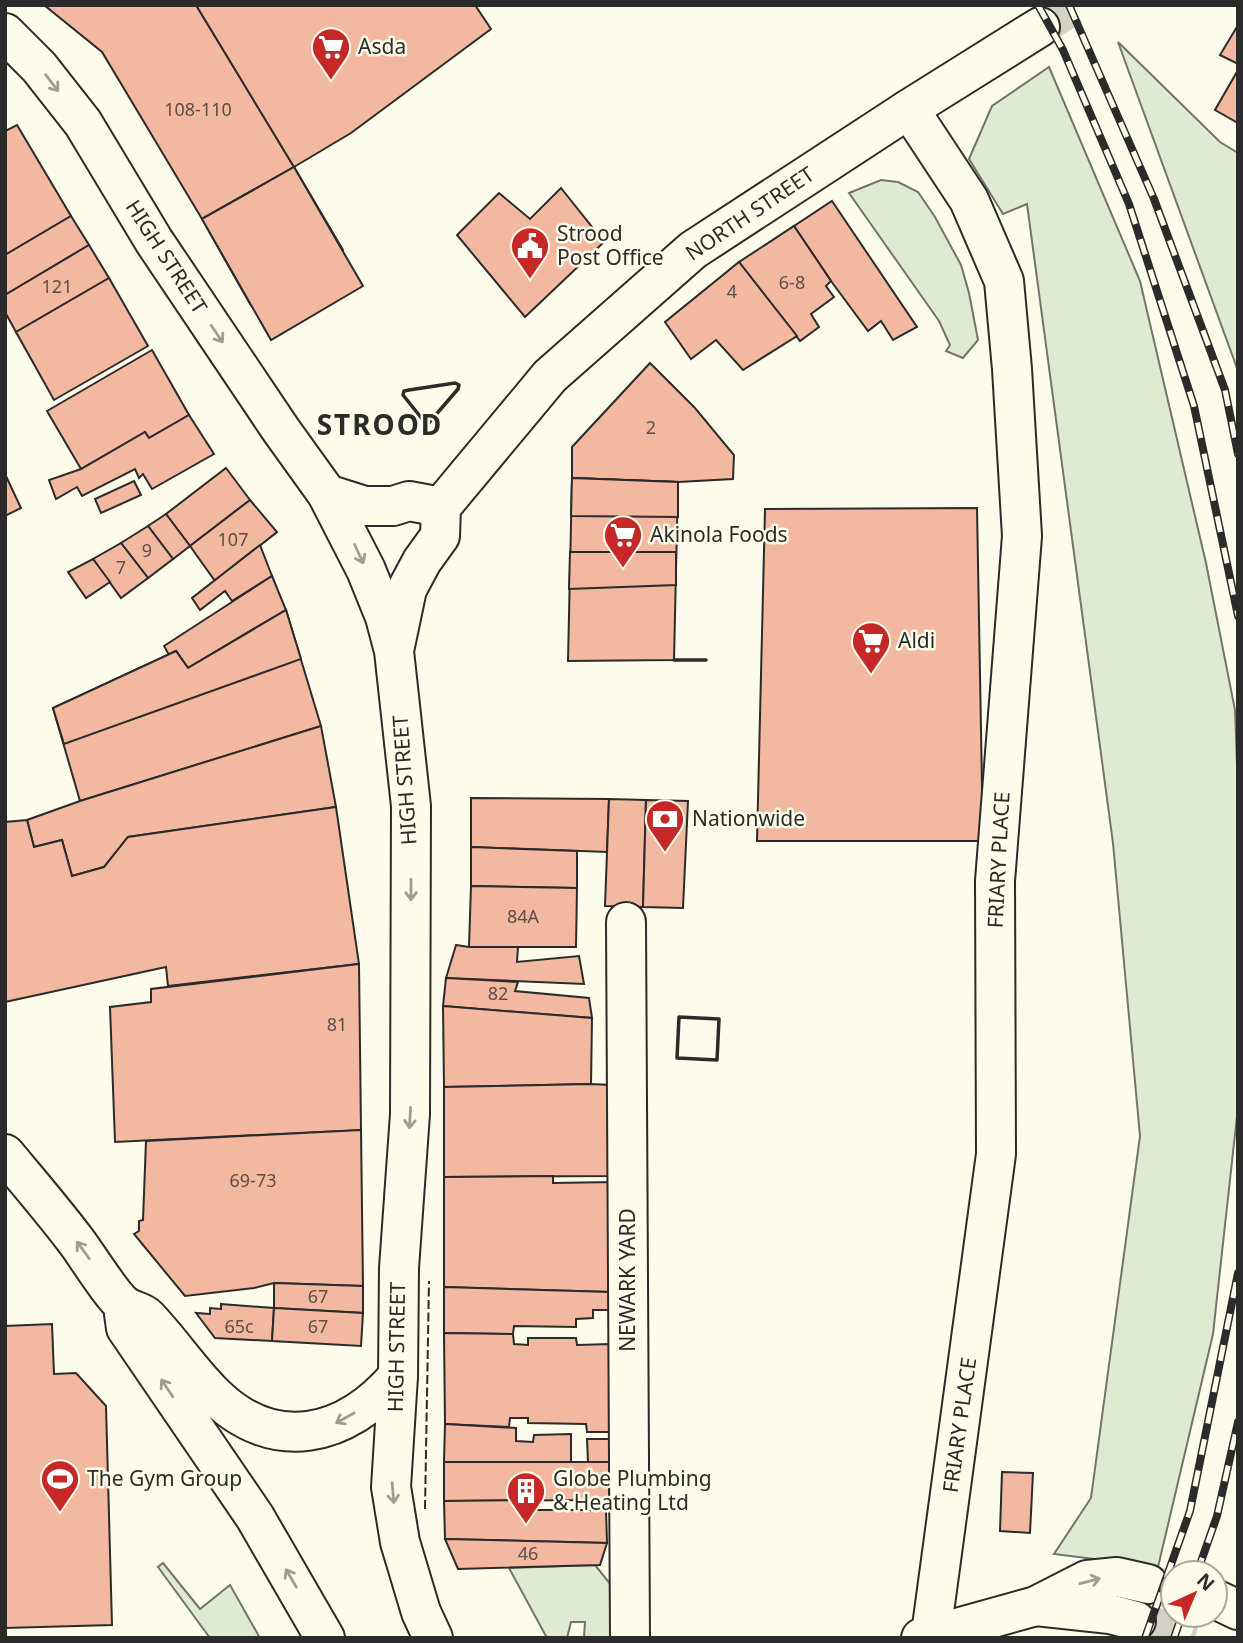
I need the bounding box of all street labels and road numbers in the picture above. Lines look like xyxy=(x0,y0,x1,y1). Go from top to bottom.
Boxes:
street label: NORTH STREET xyxy=(680,160,819,267)
street label: HIGH STREET xyxy=(120,194,214,319)
street label: HIGH STREET xyxy=(385,714,423,846)
street label: FRIARY PLACE xyxy=(980,791,1016,929)
street label: NEWARK YARD xyxy=(613,1208,641,1352)
street label: HIGH STREET xyxy=(381,1281,411,1412)
street label: FRIARY PLACE xyxy=(936,1355,982,1494)

